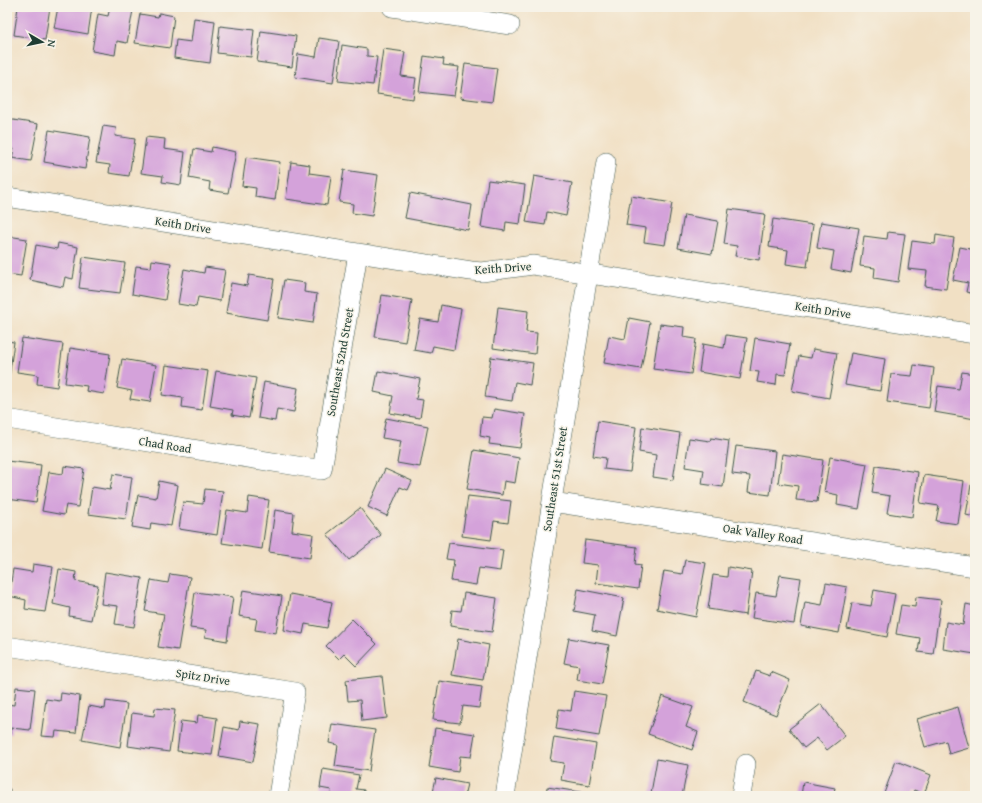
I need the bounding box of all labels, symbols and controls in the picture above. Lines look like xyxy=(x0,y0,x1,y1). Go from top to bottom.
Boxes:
north arrow xyxy=(22,22,62,62)
text: N xyxy=(43,39,60,49)
street label: Keith Drive xyxy=(154,212,213,237)
street label: Keith Drive xyxy=(474,257,532,278)
street label: Keith Drive xyxy=(794,297,853,322)
street label: Southeast 52nd Street xyxy=(322,305,358,418)
street label: Southeast 51st Street xyxy=(538,425,571,533)
street label: Chad Road xyxy=(138,432,193,457)
street label: Oak Valley Road xyxy=(722,519,805,548)
street label: Spitz Drive xyxy=(175,664,232,689)

